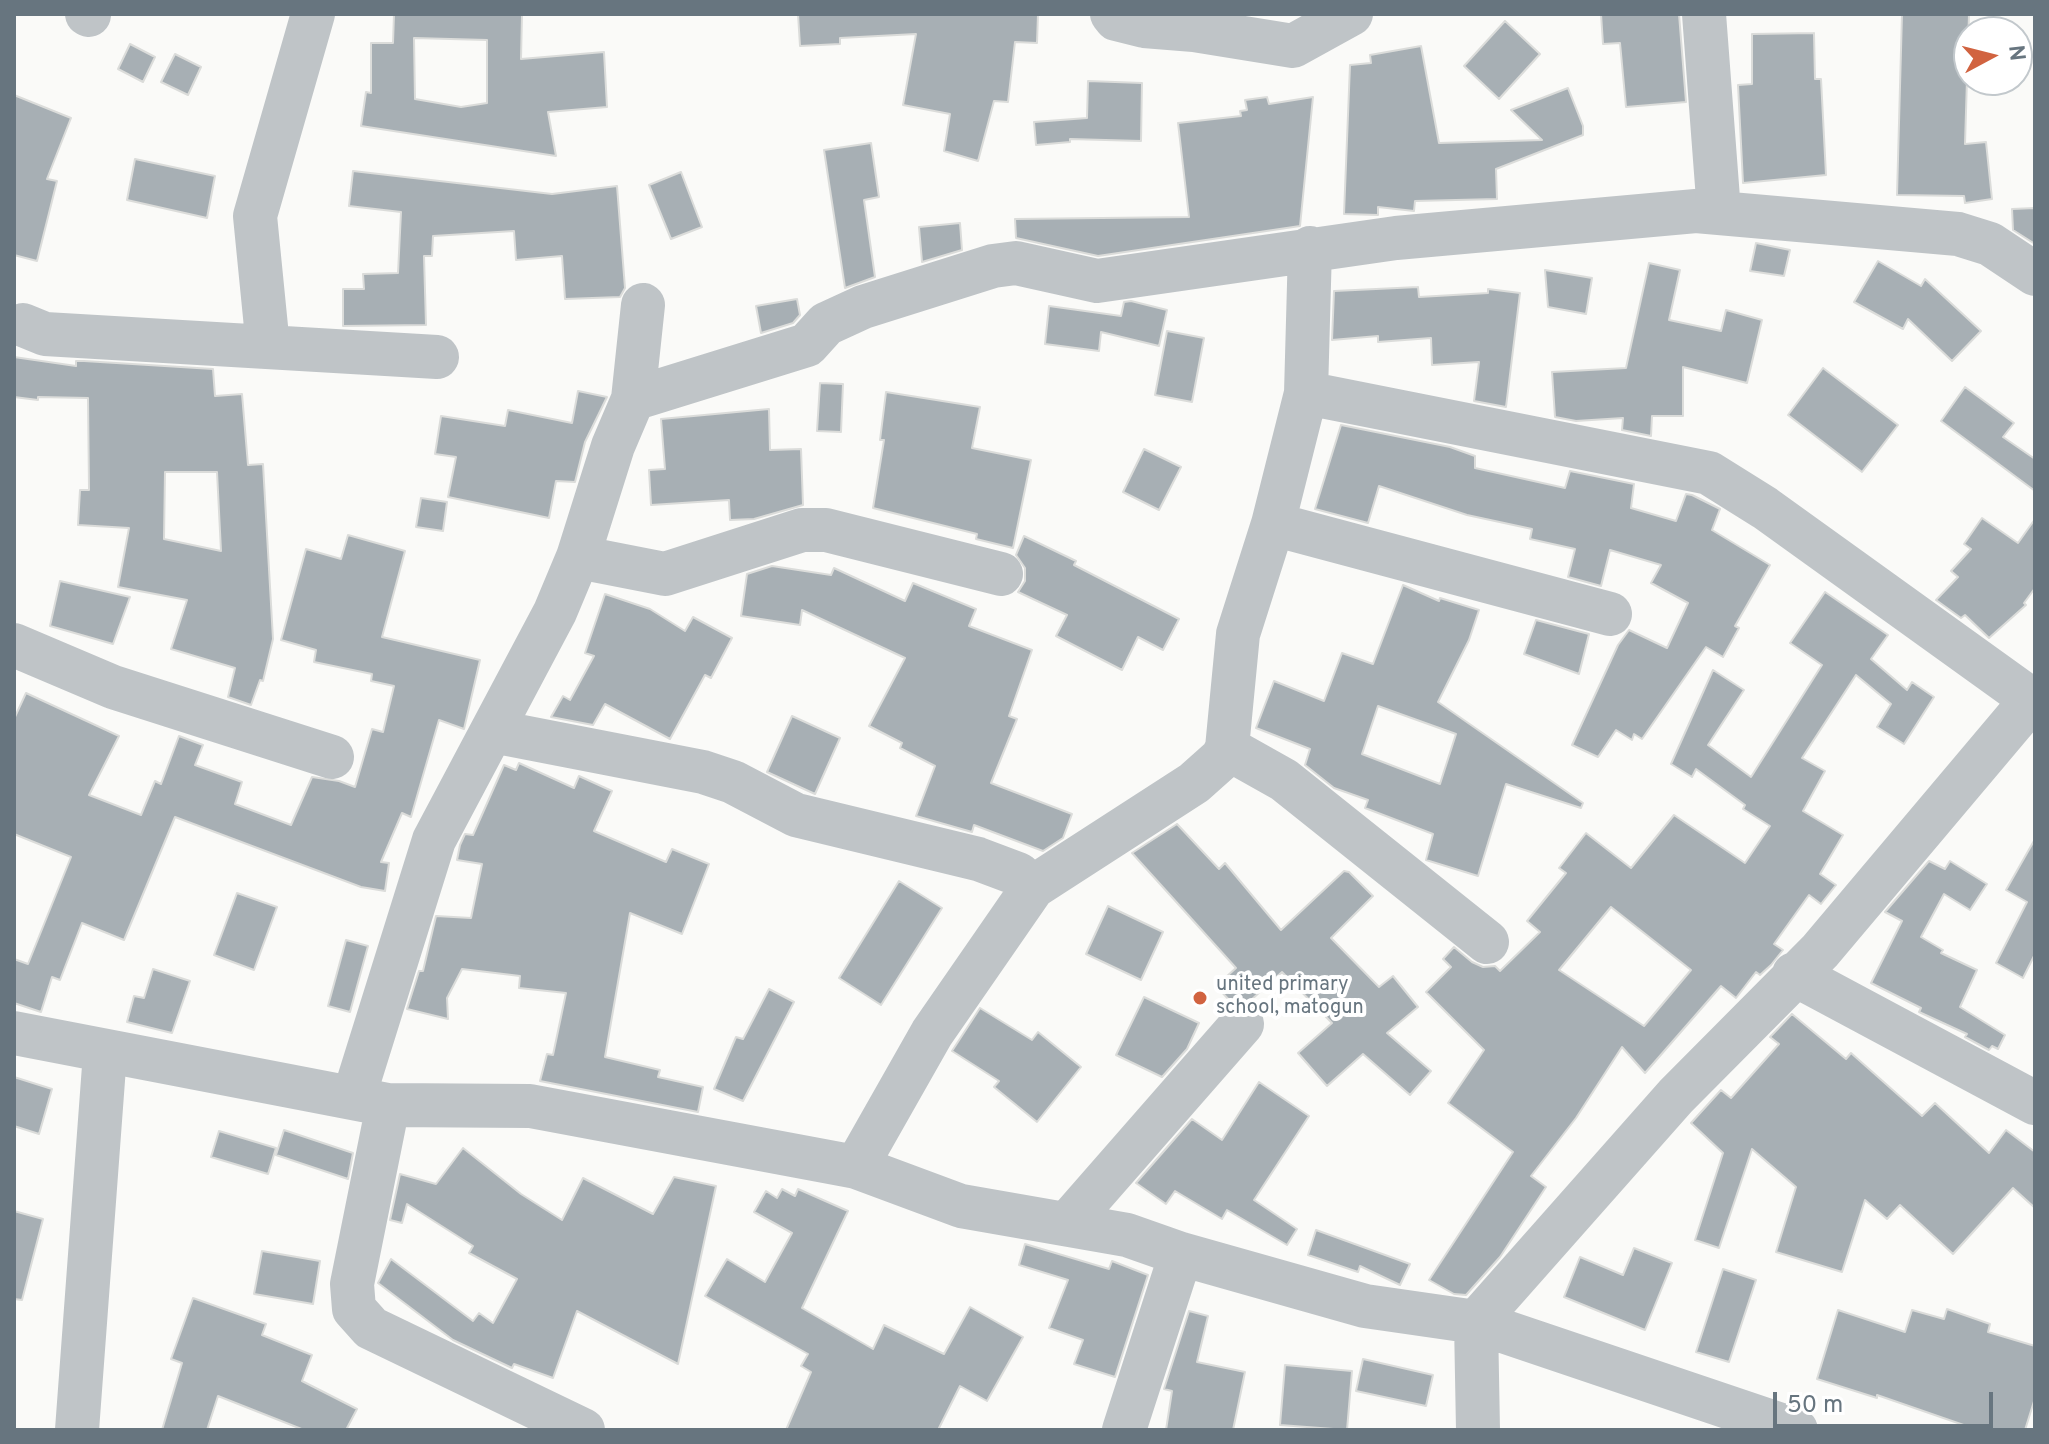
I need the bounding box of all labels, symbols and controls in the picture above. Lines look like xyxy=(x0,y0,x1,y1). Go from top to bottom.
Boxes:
north arrow xyxy=(1953,16,2033,96)
text: N xyxy=(2001,44,2030,63)
place label: united primary school, matogun xyxy=(1216,974,1364,1021)
marker: united primary school, matogun xyxy=(1191,989,1209,1007)
scale bar xyxy=(1777,1376,1997,1426)
text: 50 m xyxy=(1787,1391,1843,1421)

